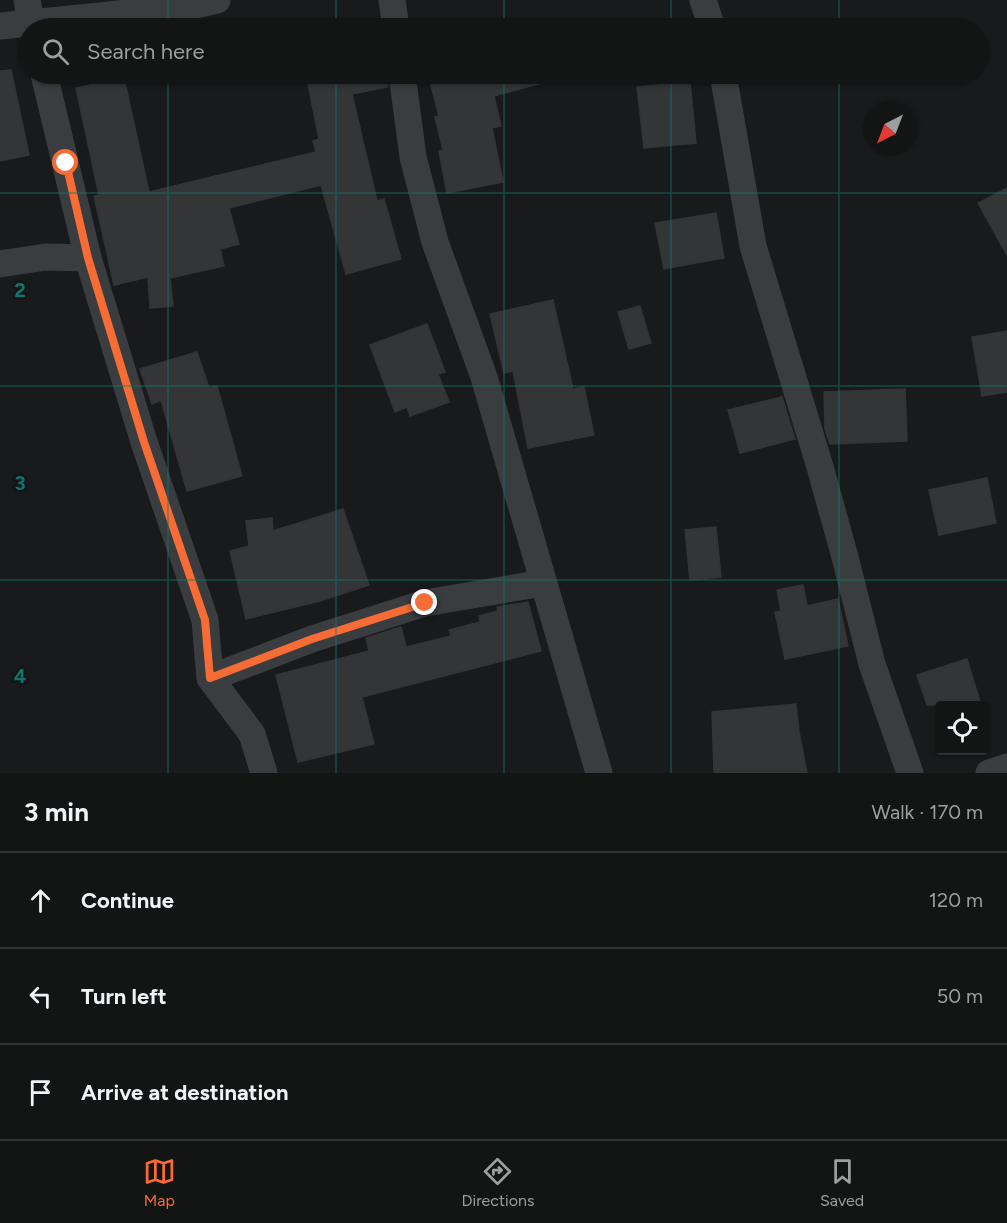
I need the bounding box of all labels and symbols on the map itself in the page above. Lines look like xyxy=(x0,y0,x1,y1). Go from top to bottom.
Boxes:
north arrow xyxy=(863,102,917,156)
route start xyxy=(52,149,78,175)
text: 2 xyxy=(14,278,26,302)
text: 3 xyxy=(14,471,26,495)
route end xyxy=(411,589,437,615)
text: 4 xyxy=(14,664,27,688)

